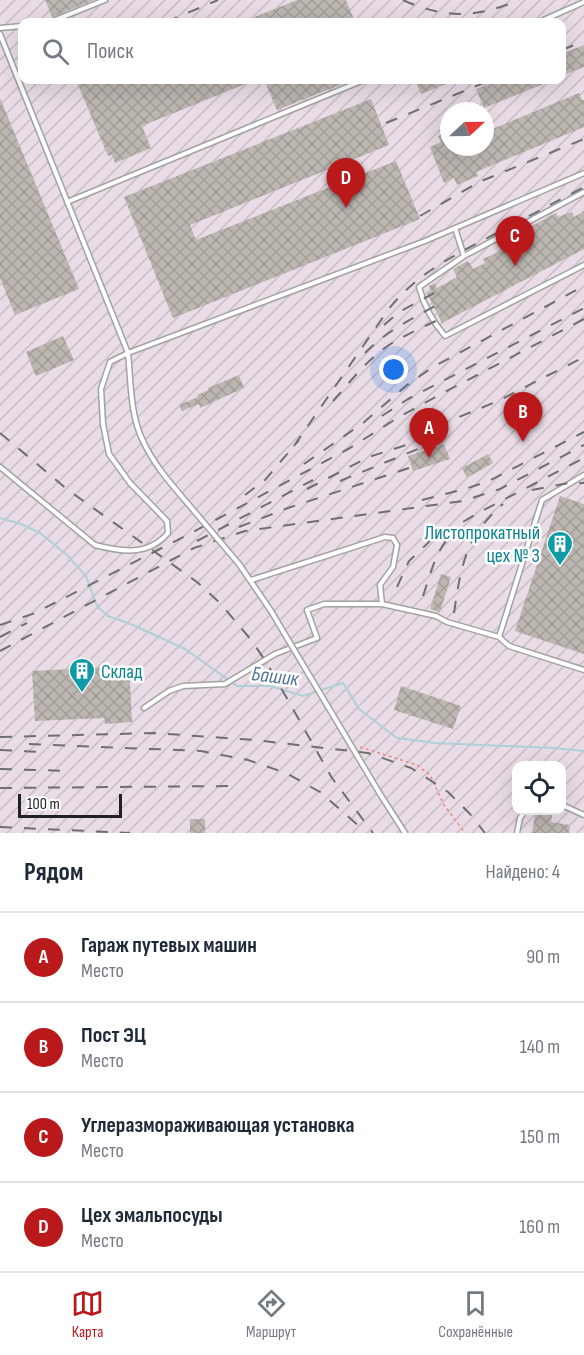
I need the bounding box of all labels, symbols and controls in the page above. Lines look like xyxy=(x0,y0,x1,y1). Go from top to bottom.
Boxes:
search box xyxy=(18,18,566,84)
icon: search xyxy=(39,35,72,68)
text: Поиск xyxy=(87,38,133,65)
north arrow xyxy=(440,102,494,156)
pin: D xyxy=(326,158,366,208)
pin: C xyxy=(496,216,534,266)
your location xyxy=(379,355,408,384)
pin: B xyxy=(504,392,542,442)
pin: A xyxy=(410,408,448,458)
place label: Листопрокатный цех № 3 xyxy=(424,521,540,568)
building icon: Листопрокатный цех № 3 xyxy=(545,529,575,567)
building icon: Склад xyxy=(67,656,97,694)
place label: Склад xyxy=(101,660,143,684)
water label: Башик xyxy=(250,661,301,692)
map controls xyxy=(512,761,566,815)
button: locate xyxy=(512,761,566,815)
scale bar xyxy=(18,791,122,818)
text: 100 m xyxy=(27,795,60,814)
text: Рядом xyxy=(24,857,83,888)
text: Найдено: 4 xyxy=(486,860,560,884)
text: Гараж путевых машин xyxy=(81,932,257,959)
text: A xyxy=(39,945,48,969)
text: 90 m xyxy=(526,945,560,969)
text: Место xyxy=(81,959,124,983)
text: Поcт ЭЦ xyxy=(81,1022,146,1049)
text: B xyxy=(39,1035,48,1059)
text: 140 m xyxy=(520,1035,560,1059)
text: Место xyxy=(81,1049,124,1073)
text: Углеразмораживающая установка xyxy=(81,1112,354,1139)
text: C xyxy=(38,1125,49,1149)
text: 150 m xyxy=(520,1125,560,1149)
text: Место xyxy=(81,1139,124,1163)
text: Цех эмальпосуды xyxy=(81,1202,223,1229)
text: D xyxy=(38,1215,49,1239)
text: 160 m xyxy=(519,1215,560,1239)
text: Место xyxy=(81,1229,124,1253)
tab: Карта xyxy=(71,1287,104,1342)
tab: Маршрут xyxy=(246,1287,296,1342)
tab: Сохранённые xyxy=(438,1287,513,1342)

